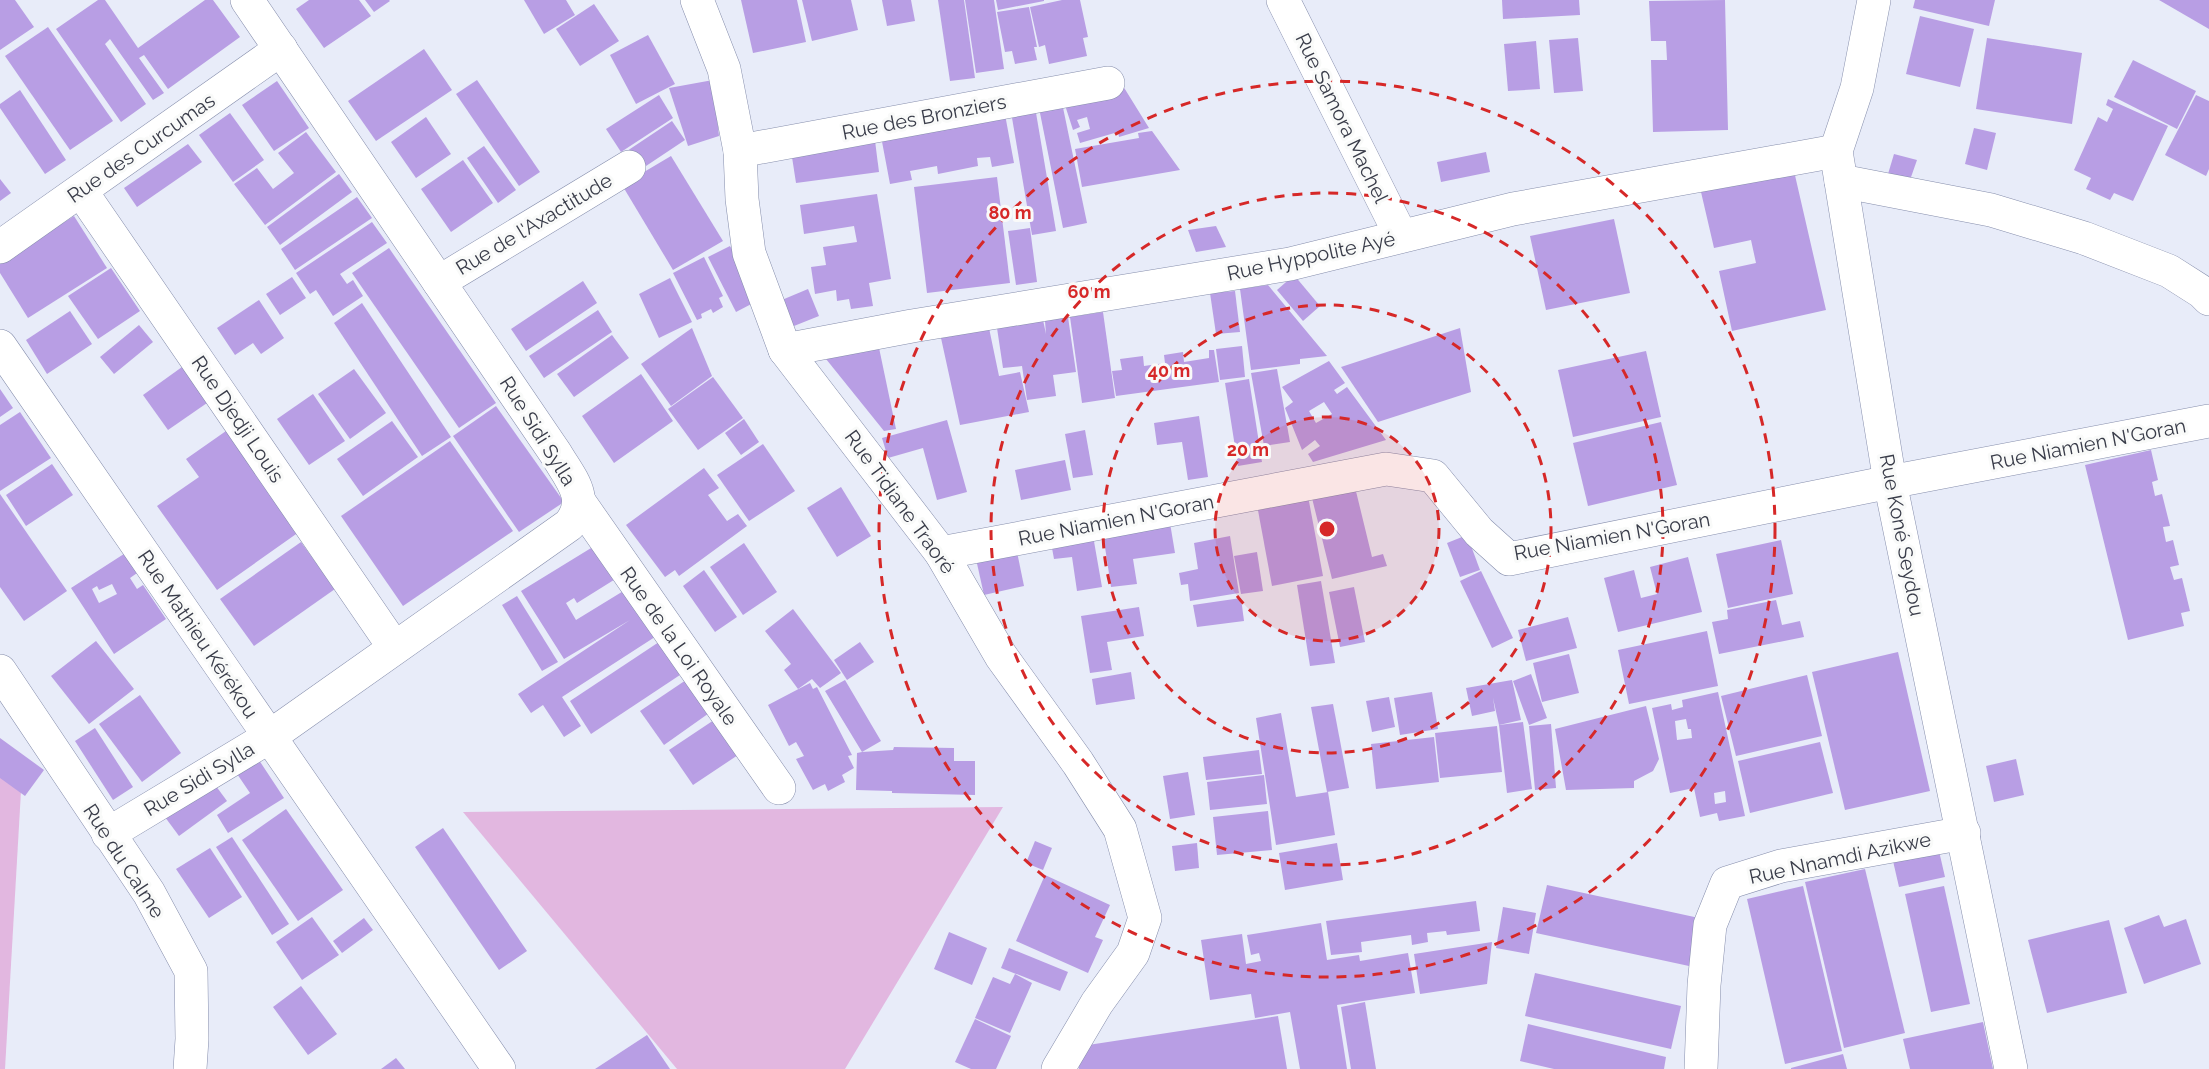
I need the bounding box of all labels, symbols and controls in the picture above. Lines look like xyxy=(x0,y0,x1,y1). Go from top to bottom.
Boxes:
street label: Rue Samora Machel xyxy=(1290,29,1394,207)
street label: Rue des Curcumas xyxy=(63,88,219,208)
street label: Rue des Bronziers xyxy=(840,89,1008,145)
street label: Rue de l'Axactitude xyxy=(452,168,617,280)
text: 80 m xyxy=(988,202,1032,223)
street label: Rue Hyppolite Ayé xyxy=(1225,226,1398,286)
text: 60 m xyxy=(1067,281,1111,302)
street label: Rue Djedji Louis xyxy=(187,351,289,487)
text: 40 m xyxy=(1148,360,1190,381)
street label: Rue Sidi Sylla xyxy=(495,372,581,490)
street label: Rue Niamien N'Goran xyxy=(1988,413,2188,475)
street label: Rue Tidiane Traoré xyxy=(840,425,960,579)
text: 20 m xyxy=(1227,439,1269,460)
street label: Rue Koné Seydou xyxy=(1875,452,1929,618)
street label: Rue Niamien N'Goran xyxy=(1016,489,1216,551)
street label: Rue Niamien N'Goran xyxy=(1512,507,1712,565)
centre of rings xyxy=(1317,519,1337,539)
street label: Rue Mathieu Kérékou xyxy=(133,545,263,723)
street label: Rue de la Loi Royale xyxy=(615,562,743,730)
street label: Rue Sidi Sylla xyxy=(139,737,259,821)
street label: Rue du Calme xyxy=(78,799,170,923)
street label: Rue Nnamdi Azikwe xyxy=(1747,827,1933,889)

